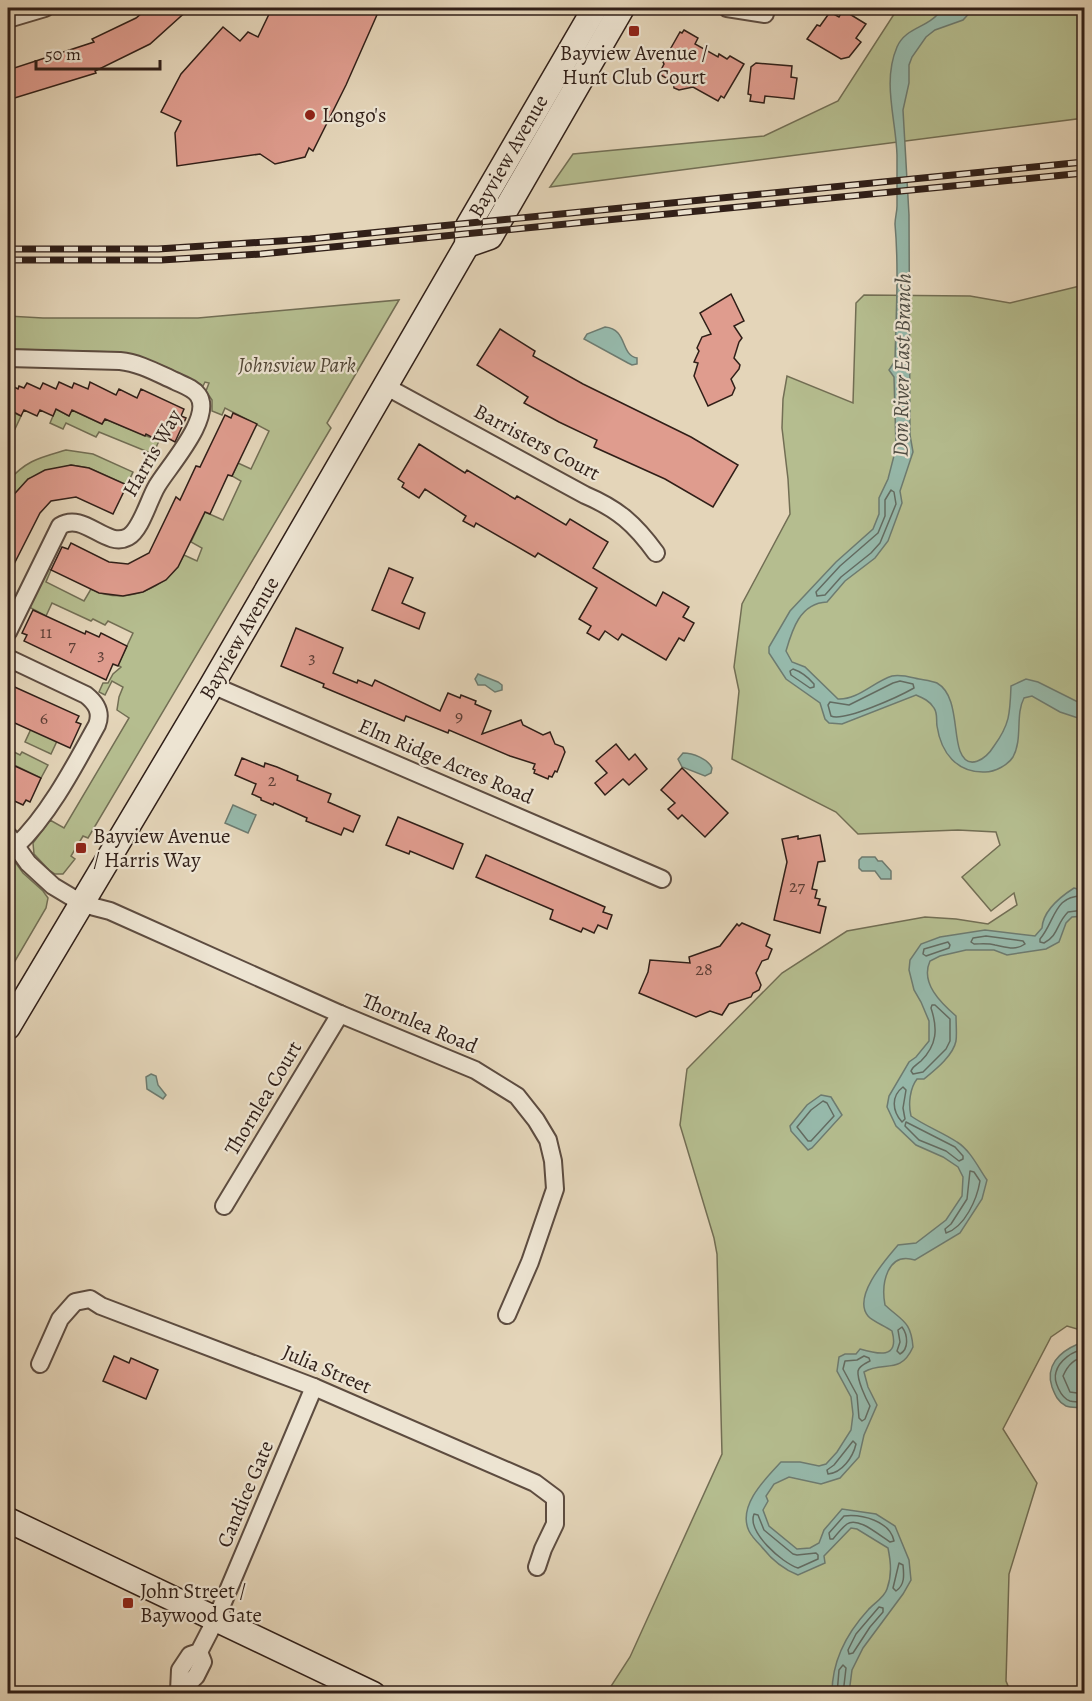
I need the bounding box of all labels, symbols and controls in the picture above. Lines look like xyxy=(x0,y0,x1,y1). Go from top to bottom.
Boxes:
marker: Bayview Avenue / Hunt Club Court xyxy=(627,24,641,38)
scale bar xyxy=(36,33,160,71)
place label: Bayview Avenue / Hunt Club Court xyxy=(560,39,708,91)
text: 50 m xyxy=(45,42,81,66)
street label: Bayview Avenue xyxy=(462,89,554,223)
place label: Longo's xyxy=(322,101,386,129)
marker: Longo's xyxy=(303,108,317,122)
water label: Don River East Branch xyxy=(885,273,919,457)
park label: Johnsview Park xyxy=(237,351,356,379)
street label: Barristers Court xyxy=(469,397,605,487)
street label: Harris Way xyxy=(116,404,189,502)
street label: Bayview Avenue xyxy=(193,571,285,705)
house number: 11 xyxy=(40,620,52,644)
house number: 7 xyxy=(68,633,76,657)
house number: 3 xyxy=(97,642,105,666)
house number: 3 xyxy=(308,645,316,669)
house number: 9 xyxy=(455,704,463,728)
house number: 6 xyxy=(40,706,48,730)
street label: Elm Ridge Acres Road xyxy=(354,711,538,811)
house number: 2 xyxy=(268,768,277,792)
place label: Bayview Avenue / Harris Way xyxy=(93,822,230,874)
marker: Bayview Avenue / Harris Way xyxy=(74,841,88,855)
house number: 27 xyxy=(789,874,805,898)
house number: 28 xyxy=(695,957,713,981)
street label: Thornlea Road xyxy=(358,986,483,1060)
street label: Thornlea Court xyxy=(218,1036,308,1160)
street label: Julia Street xyxy=(278,1338,376,1400)
street label: Candice Gate xyxy=(210,1436,280,1552)
place label: John Street / Baywood Gate xyxy=(140,1577,262,1629)
marker: John Street / Baywood Gate xyxy=(121,1596,135,1610)

